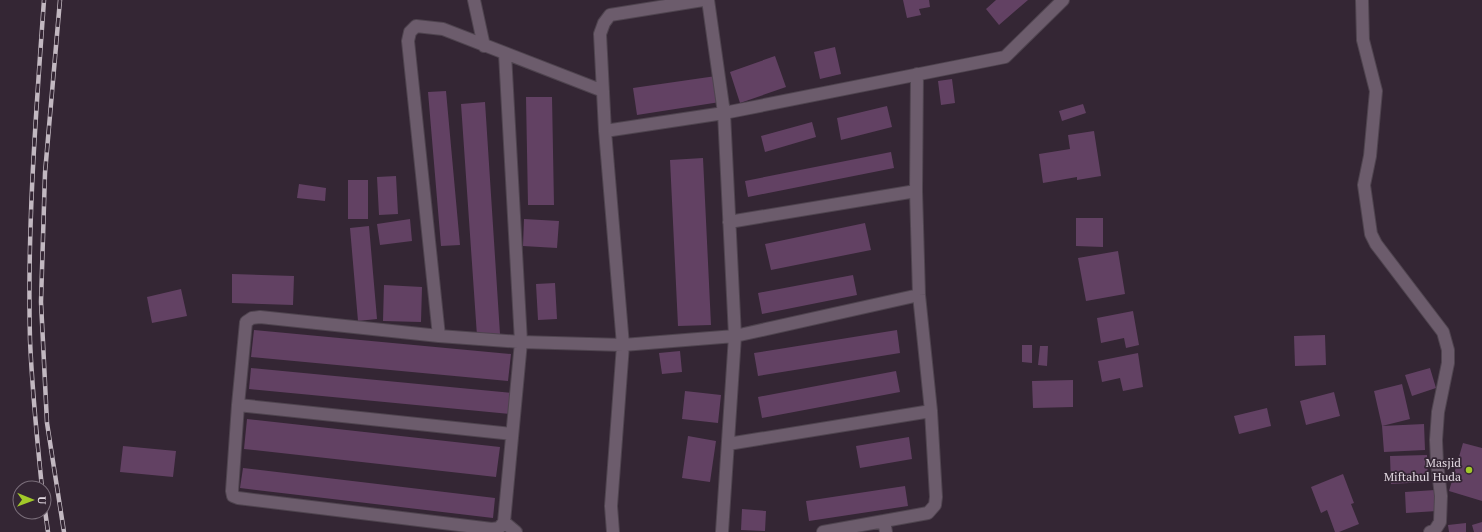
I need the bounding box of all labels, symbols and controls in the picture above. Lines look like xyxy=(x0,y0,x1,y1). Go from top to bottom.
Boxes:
place label: Masjid Miftahul Huda xyxy=(1384,455,1461,484)
marker: Masjid Miftahul Huda xyxy=(1464,465,1474,475)
north arrow xyxy=(12,480,52,520)
text: U xyxy=(35,496,49,504)

